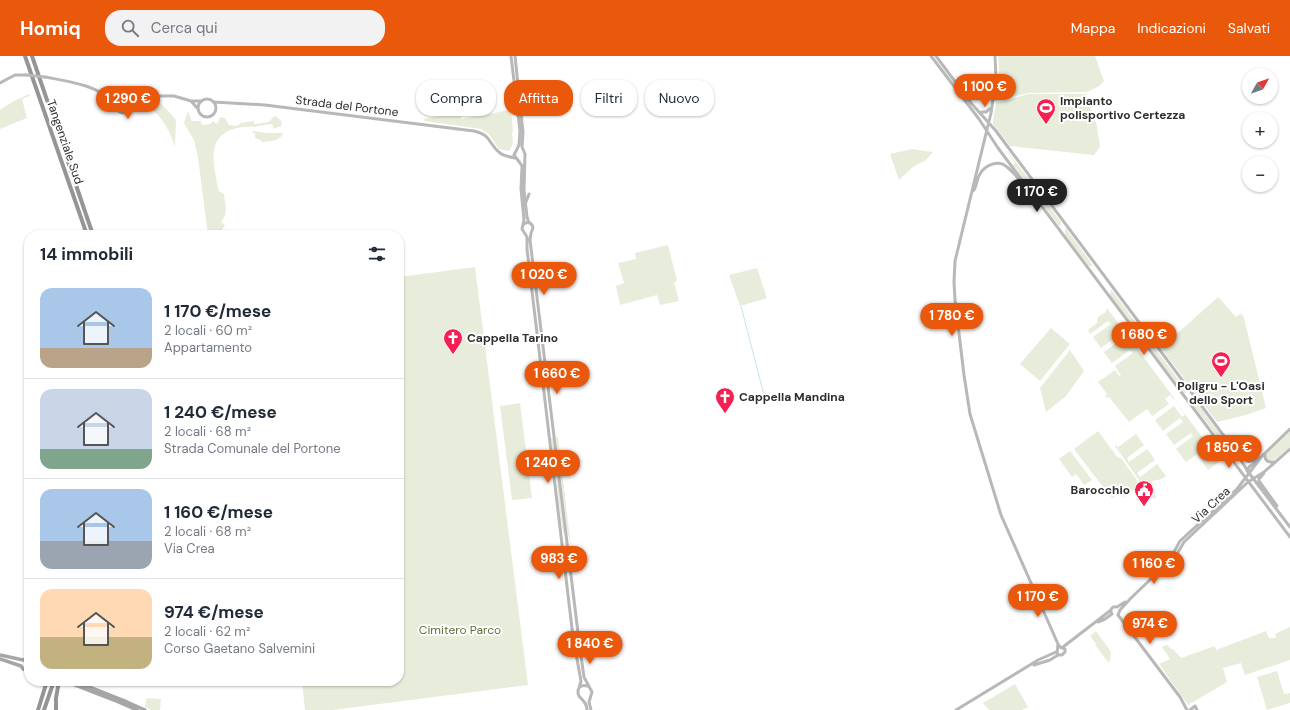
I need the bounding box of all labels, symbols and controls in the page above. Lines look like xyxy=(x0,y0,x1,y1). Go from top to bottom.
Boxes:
search box xyxy=(105,10,385,46)
text: Homiq xyxy=(20,16,81,41)
icon: search xyxy=(119,17,141,39)
text: Cerca qui xyxy=(151,18,218,38)
text: Mappa xyxy=(1071,19,1115,37)
text: Indicazioni xyxy=(1137,19,1206,37)
text: Salvati xyxy=(1228,19,1270,37)
north arrow xyxy=(1242,68,1278,104)
map controls xyxy=(1242,68,1278,192)
pin: 1 100 € xyxy=(948,74,1022,108)
text: 1 100 € xyxy=(963,78,1007,95)
chip: Compra xyxy=(416,80,496,116)
chip: Affitta xyxy=(504,80,573,116)
chip: Filtri xyxy=(581,80,637,116)
chip: Nuovo xyxy=(645,80,714,116)
pin: 1 290 € xyxy=(91,86,165,120)
text: 1 290 € xyxy=(105,90,151,107)
street label: Strada del Portone xyxy=(295,92,400,120)
place label: Impianto polisportivo Certezza xyxy=(1060,93,1185,123)
sports icon: Impianto polisportivo Certezza xyxy=(1035,97,1057,125)
street label: Tangenziale Sud xyxy=(43,98,87,186)
button: + xyxy=(1242,112,1278,148)
button: − xyxy=(1242,156,1278,192)
pin: 1 170 € xyxy=(1000,179,1074,213)
text: 1 170 € xyxy=(1016,183,1058,200)
text: 14 immobili xyxy=(40,243,133,265)
icon: filters xyxy=(366,243,388,265)
pin: 1 020 € xyxy=(507,262,581,296)
text: 1 020 € xyxy=(521,266,567,283)
text: 1 170 €/mese xyxy=(164,300,271,322)
pin: 1 780 € xyxy=(915,303,989,337)
icon: home xyxy=(72,304,120,352)
text: 1 780 € xyxy=(929,307,975,324)
text: 2 locali · 60 m² xyxy=(164,322,252,339)
pin: 1 680 € xyxy=(1107,322,1181,356)
text: 1 680 € xyxy=(1121,326,1167,343)
church icon: Cappella Tarino xyxy=(442,327,464,355)
place label: Cappella Tarino xyxy=(467,330,558,346)
text: Appartamento xyxy=(164,339,252,356)
sports icon: Poligru - L'Oasi dello Sport xyxy=(1210,350,1232,378)
pin: 1 660 € xyxy=(520,361,594,395)
text: 1 660 € xyxy=(534,365,580,382)
place label: Poligru - L'Oasi dello Sport xyxy=(1177,378,1265,408)
church icon: Cappella Mandina xyxy=(714,386,736,414)
place label: Cappella Mandina xyxy=(739,389,845,405)
text: 1 240 €/mese xyxy=(164,401,277,423)
icon: home xyxy=(72,405,120,453)
text: 2 locali · 68 m² xyxy=(164,423,251,440)
pin: 1 850 € xyxy=(1192,435,1266,469)
text: 1 850 € xyxy=(1206,439,1252,456)
text: Strada Comunale del Portone xyxy=(164,440,341,457)
pin: 1 240 € xyxy=(511,450,585,484)
text: 1 240 € xyxy=(525,454,571,471)
public building icon: Barocchio xyxy=(1133,479,1155,507)
place label: Barocchio xyxy=(1071,482,1130,498)
street label: Via Crea xyxy=(1188,483,1234,527)
text: 1 160 €/mese xyxy=(164,501,273,523)
icon: home xyxy=(72,505,120,553)
text: 2 locali · 68 m² xyxy=(164,523,251,540)
text: Via Crea xyxy=(164,540,215,557)
pin: 983 € xyxy=(531,546,587,580)
text: 983 € xyxy=(540,550,578,567)
pin: 1 160 € xyxy=(1117,551,1191,585)
text: 1 160 € xyxy=(1132,555,1176,572)
pin: 1 170 € xyxy=(1001,584,1075,618)
text: 1 170 € xyxy=(1017,588,1059,605)
text: 974 €/mese xyxy=(164,601,264,623)
icon: home xyxy=(72,605,120,653)
pin: 974 € xyxy=(1122,611,1178,645)
text: 974 € xyxy=(1132,615,1168,632)
park label: Cimitero Parco xyxy=(419,622,501,638)
text: 2 locali · 62 m² xyxy=(164,623,250,640)
pin: 1 840 € xyxy=(553,631,627,665)
text: 1 840 € xyxy=(567,635,613,652)
text: Corso Gaetano Salvemini xyxy=(164,640,315,657)

